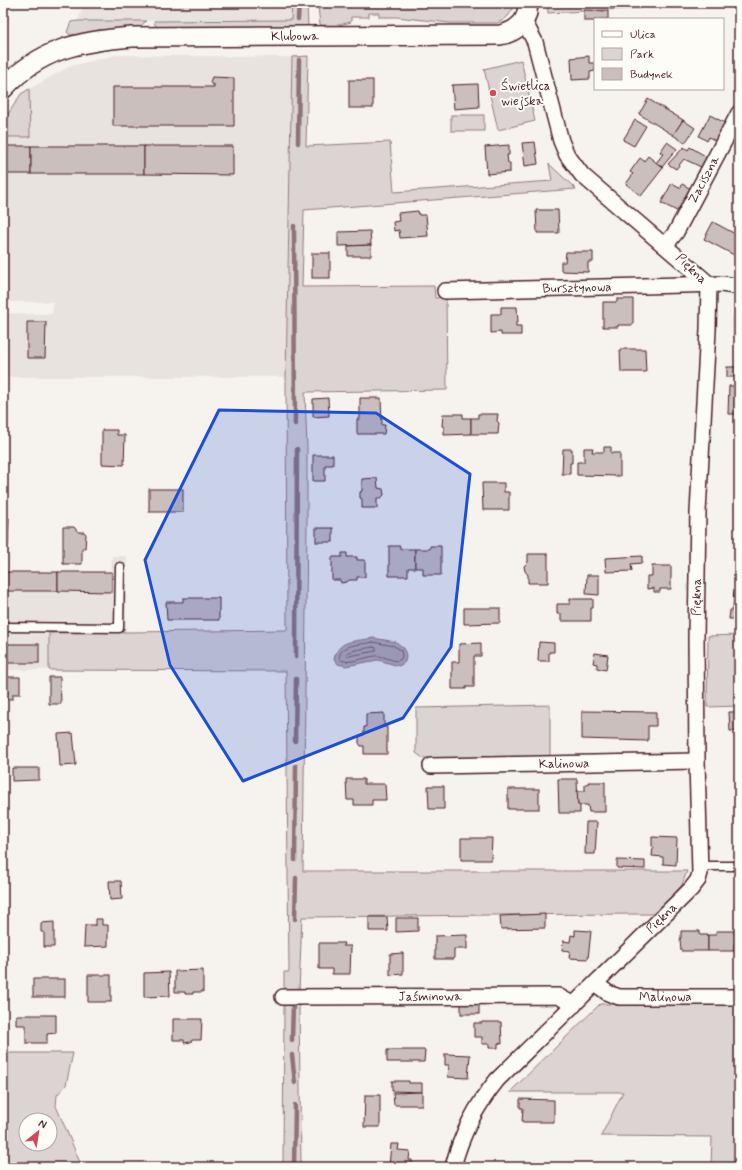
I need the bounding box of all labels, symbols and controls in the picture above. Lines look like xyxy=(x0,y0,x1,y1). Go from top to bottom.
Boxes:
legend xyxy=(594,18,724,90)
street label: Klubowa xyxy=(271,27,319,45)
text: Ulica xyxy=(630,27,656,43)
text: Park xyxy=(630,47,654,63)
text: Budynek xyxy=(630,67,673,83)
place label: Świetlica wiejska xyxy=(501,77,551,110)
marker: Świetlica wiejska xyxy=(488,88,498,98)
street label: Zaciszna xyxy=(684,153,723,207)
street label: Piękna xyxy=(672,250,711,288)
street label: Bursztynowa xyxy=(542,278,612,297)
street label: Piękna xyxy=(688,578,705,616)
street label: Kalinowa xyxy=(539,755,589,772)
street label: Piękna xyxy=(642,899,681,937)
street label: Jaśminowa xyxy=(398,988,462,1005)
street label: Malinowa xyxy=(639,989,692,1006)
north arrow xyxy=(18,1112,58,1152)
text: N xyxy=(36,1116,49,1132)

